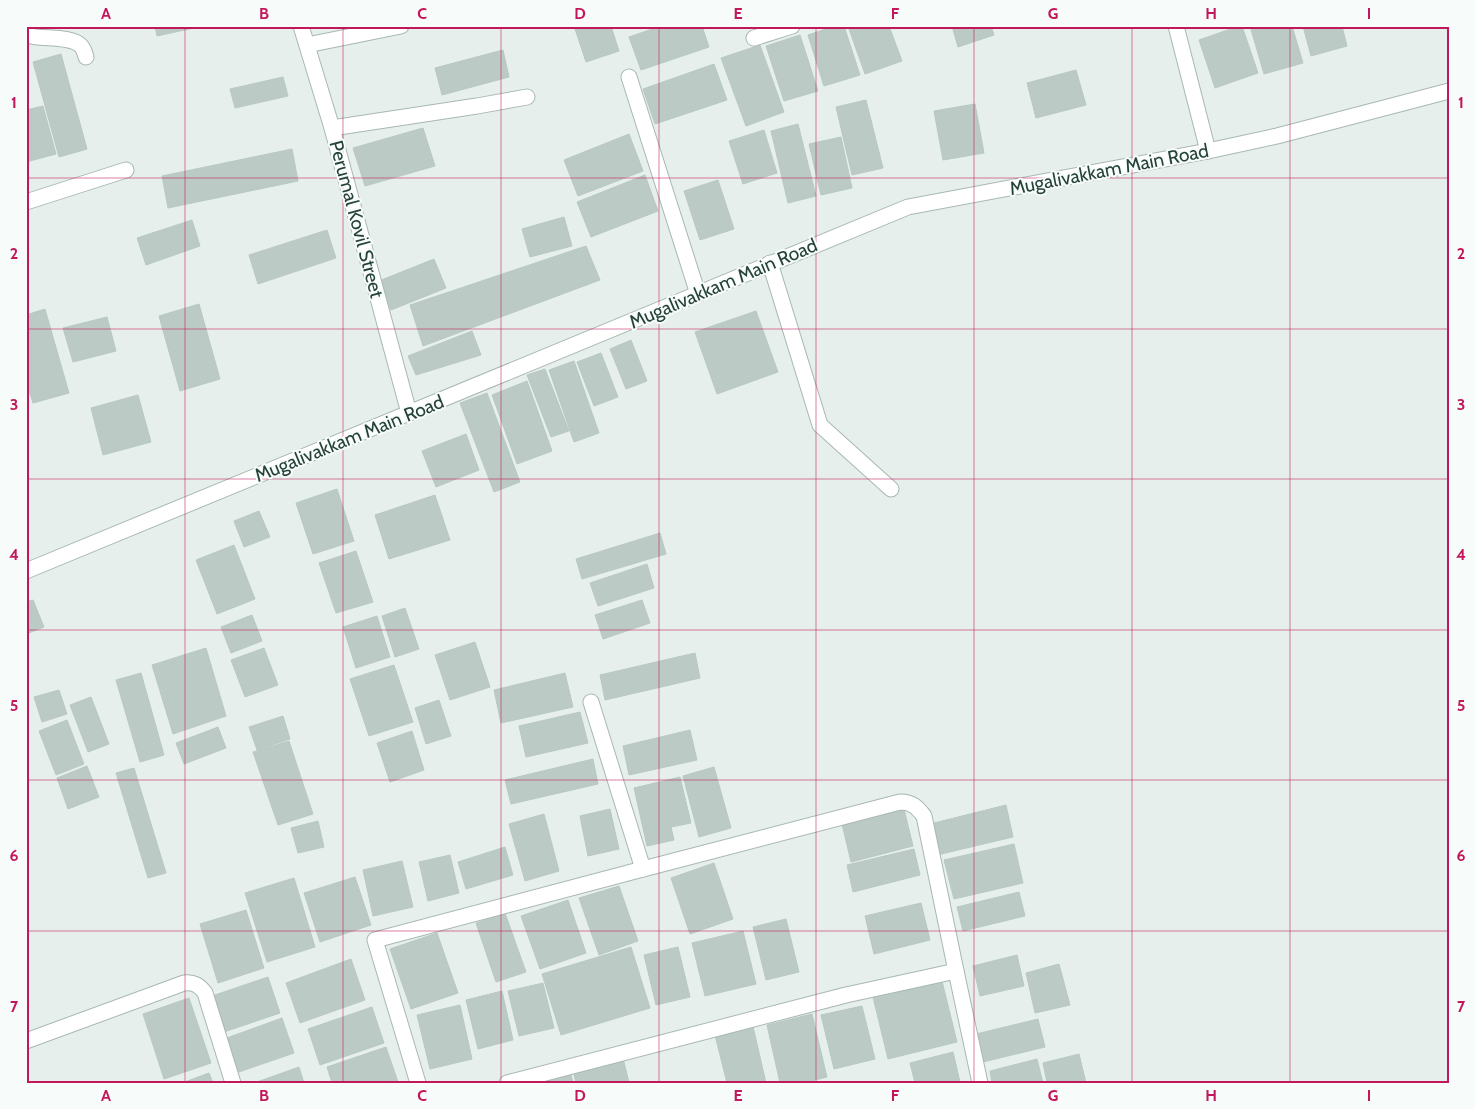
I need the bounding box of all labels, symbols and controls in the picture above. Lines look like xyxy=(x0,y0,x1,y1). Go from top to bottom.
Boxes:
text: A xyxy=(101,4,111,23)
text: B xyxy=(259,4,269,23)
text: C xyxy=(417,4,427,23)
text: D xyxy=(574,4,586,23)
text: E xyxy=(733,4,743,23)
text: F xyxy=(891,4,900,23)
text: G xyxy=(1048,4,1058,23)
text: H xyxy=(1205,4,1217,23)
text: I xyxy=(1367,4,1371,23)
text: 1 xyxy=(11,93,17,112)
text: 1 xyxy=(1458,93,1464,112)
street label: Perumal Kovil Street xyxy=(324,138,389,301)
street label: Mugalivakkam Main Road xyxy=(1008,139,1211,200)
street label: Mugalivakkam Main Road xyxy=(626,233,821,334)
text: 2 xyxy=(10,244,18,263)
text: 2 xyxy=(1457,244,1465,263)
street label: Mugalivakkam Main Road xyxy=(251,390,447,487)
text: 3 xyxy=(10,395,18,414)
text: 3 xyxy=(1457,395,1465,414)
text: 4 xyxy=(9,545,19,564)
text: 4 xyxy=(1456,545,1466,564)
text: 5 xyxy=(10,696,18,715)
text: 5 xyxy=(1457,696,1465,715)
text: 6 xyxy=(10,846,19,865)
text: 6 xyxy=(1457,846,1466,865)
text: 7 xyxy=(10,997,19,1016)
text: 7 xyxy=(1457,997,1466,1016)
text: A xyxy=(101,1086,111,1105)
text: B xyxy=(259,1086,269,1105)
text: C xyxy=(417,1086,427,1105)
text: D xyxy=(574,1086,586,1105)
text: E xyxy=(733,1086,743,1105)
text: F xyxy=(891,1086,900,1105)
text: G xyxy=(1048,1086,1058,1105)
text: H xyxy=(1205,1086,1217,1105)
text: I xyxy=(1367,1086,1371,1105)

